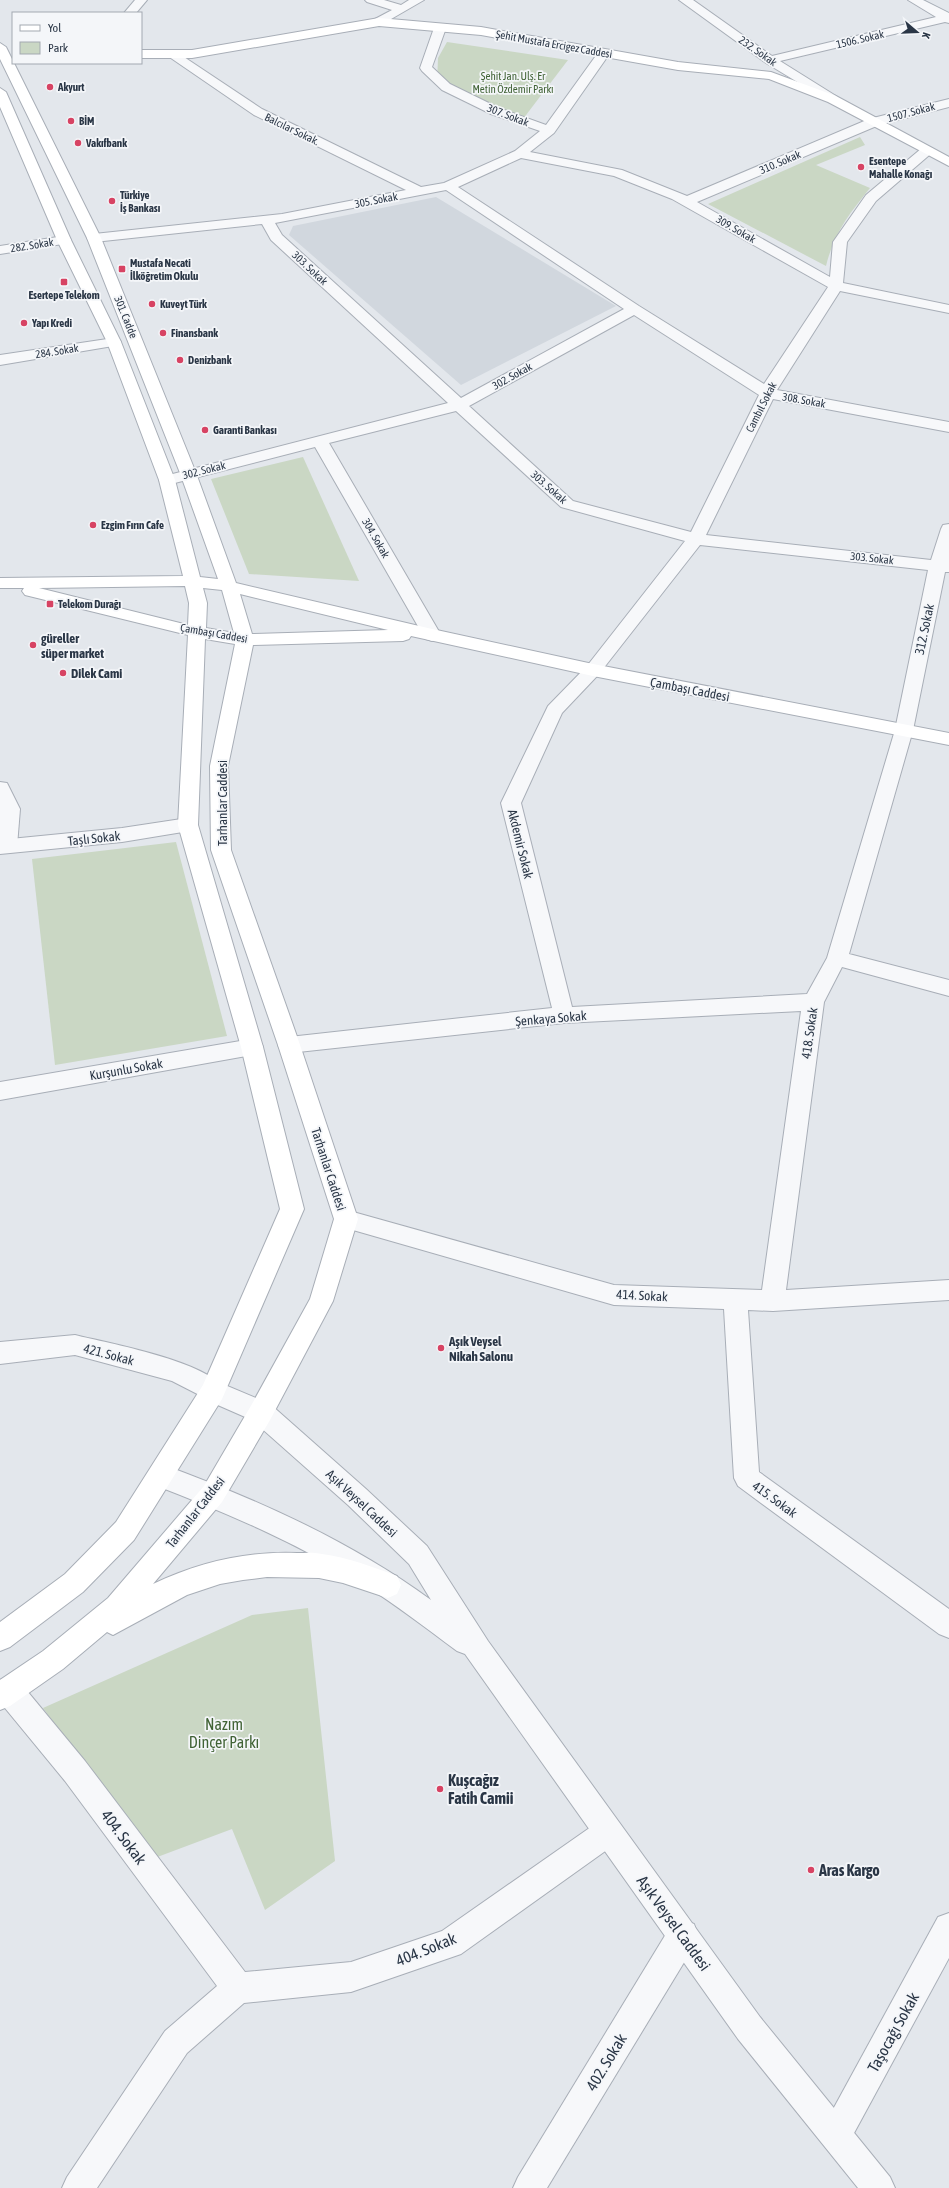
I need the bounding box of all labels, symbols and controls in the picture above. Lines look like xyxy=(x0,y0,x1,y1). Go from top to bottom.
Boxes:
legend xyxy=(12,12,142,64)
north arrow xyxy=(897,12,937,52)
text: Yol xyxy=(48,21,62,35)
street label: Şehit Mustafa Ercigez Caddesi xyxy=(495,28,613,60)
street label: 1506. Sokak xyxy=(835,28,885,50)
text: K xyxy=(920,31,933,40)
street label: 232. Sokak xyxy=(737,34,779,68)
text: Park xyxy=(48,41,69,55)
park label: Şehit Jan. Ulş. Er Metin Özdemir Parkı xyxy=(472,70,554,95)
place label: Akyurt xyxy=(57,81,85,93)
marker: Akyurt xyxy=(45,82,55,92)
street label: 1507. Sokak xyxy=(886,100,936,124)
street label: 307. Sokak xyxy=(486,102,531,128)
street label: Balcılar Sokak. xyxy=(263,111,321,147)
place label: BİM xyxy=(79,115,94,127)
marker: BİM xyxy=(66,116,76,126)
place label: Vakıfbank xyxy=(85,137,127,149)
marker: Vakıfbank xyxy=(73,138,83,148)
street label: 310. Sokak xyxy=(758,148,803,176)
place label: Esentepe Mahalle Konağı xyxy=(869,155,933,180)
marker: Esentepe Mahalle Konağı xyxy=(856,162,866,172)
place label: Türkiye İş Bankası xyxy=(120,189,161,214)
street label: 305. Sokak xyxy=(353,190,399,210)
marker: Türkiye İş Bankası xyxy=(107,196,117,206)
street label: 309. Sokak xyxy=(714,213,758,245)
street label: 282. Sokak xyxy=(10,236,55,254)
street label: 303. Sokak xyxy=(290,249,330,287)
place label: Mustafa Necati İlköğretim Okulu xyxy=(130,257,198,282)
marker: Mustafa Necati İlköğretim Okulu xyxy=(117,264,127,274)
marker: Esertepe Telekom xyxy=(59,277,69,287)
place label: Esertepe Telekom xyxy=(28,289,100,301)
street label: 301. Cadde xyxy=(112,294,140,340)
place label: Kuveyt Türk xyxy=(160,298,207,310)
marker: Kuveyt Türk xyxy=(147,299,157,309)
place label: Yapı Kredi xyxy=(31,317,72,329)
marker: Yapı Kredi xyxy=(19,318,29,328)
place label: Finansbank xyxy=(171,327,218,339)
marker: Finansbank xyxy=(158,328,168,338)
street label: 284. Sokak xyxy=(35,342,80,360)
place label: Denizbank xyxy=(188,354,232,366)
marker: Denizbank xyxy=(175,355,185,365)
street label: 302. Sokak xyxy=(490,360,534,392)
street label: Cambıl Sokak xyxy=(743,380,779,434)
street label: 308. Sokak xyxy=(782,390,827,410)
place label: Garanti Bankası xyxy=(213,424,277,436)
marker: Garanti Bankası xyxy=(200,425,210,435)
street label: 302. Sokak xyxy=(181,459,227,481)
street label: 303. Sokak xyxy=(529,468,569,506)
street label: 304. Sokak xyxy=(360,516,392,560)
place label: Ezgim Fırın Cafe xyxy=(101,519,164,531)
marker: Ezgim Fırın Cafe xyxy=(88,520,98,530)
street label: 303. Sokak xyxy=(850,550,894,566)
place label: Telekom Durağı xyxy=(58,598,122,610)
marker: Telekom Durağı xyxy=(45,599,55,609)
street label: 312. Sokak xyxy=(912,602,937,656)
street label: Çambaşı Caddesi xyxy=(179,621,249,645)
place label: güreller süper market xyxy=(41,631,104,661)
marker: güreller süper market xyxy=(28,640,38,650)
place label: Dilek Cami xyxy=(71,666,122,681)
marker: Dilek Cami xyxy=(58,668,68,678)
street label: Çambaşı Caddesi xyxy=(649,674,731,705)
street label: Tarhanlar Caddesi xyxy=(215,760,230,846)
street label: Akdemir Sokak xyxy=(505,808,536,881)
street label: Taşlı Sokak xyxy=(67,828,121,849)
street label: 418. Sokak xyxy=(798,1006,821,1060)
street label: Şenkaya Sokak xyxy=(515,1008,588,1029)
street label: Kurşunlu Sokak xyxy=(88,1056,164,1083)
street label: Tarhanlar Caddesi xyxy=(308,1126,349,1212)
street label: 414. Sokak xyxy=(616,1287,668,1304)
place label: Aşık Veysel Nikah Salonu xyxy=(448,1334,513,1364)
street label: 421. Sokak xyxy=(82,1341,136,1368)
marker: Aşık Veysel Nikah Salonu xyxy=(436,1343,446,1353)
street label: Aşık Veysel Caddesi xyxy=(323,1467,400,1540)
street label: Tarhanlar Caddesi xyxy=(163,1474,228,1551)
street label: 415. Sokak xyxy=(749,1478,800,1521)
park label: Nazım Dinçer Parkı xyxy=(189,1715,259,1752)
place label: Kuşcağız Fatih Camii xyxy=(448,1771,514,1807)
marker: Kuşcağız Fatih Camii xyxy=(435,1784,445,1794)
street label: 404. Sokak xyxy=(98,1806,150,1868)
place label: Aras Kargo xyxy=(818,1861,880,1879)
marker: Aras Kargo xyxy=(806,1865,816,1875)
street label: Aşık Veysel Caddesi xyxy=(633,1872,715,1975)
street label: 404. Sokak xyxy=(393,1929,459,1969)
street label: Taşocağı Sokak xyxy=(864,1989,923,2076)
street label: 402. Sokak xyxy=(582,2030,630,2094)

